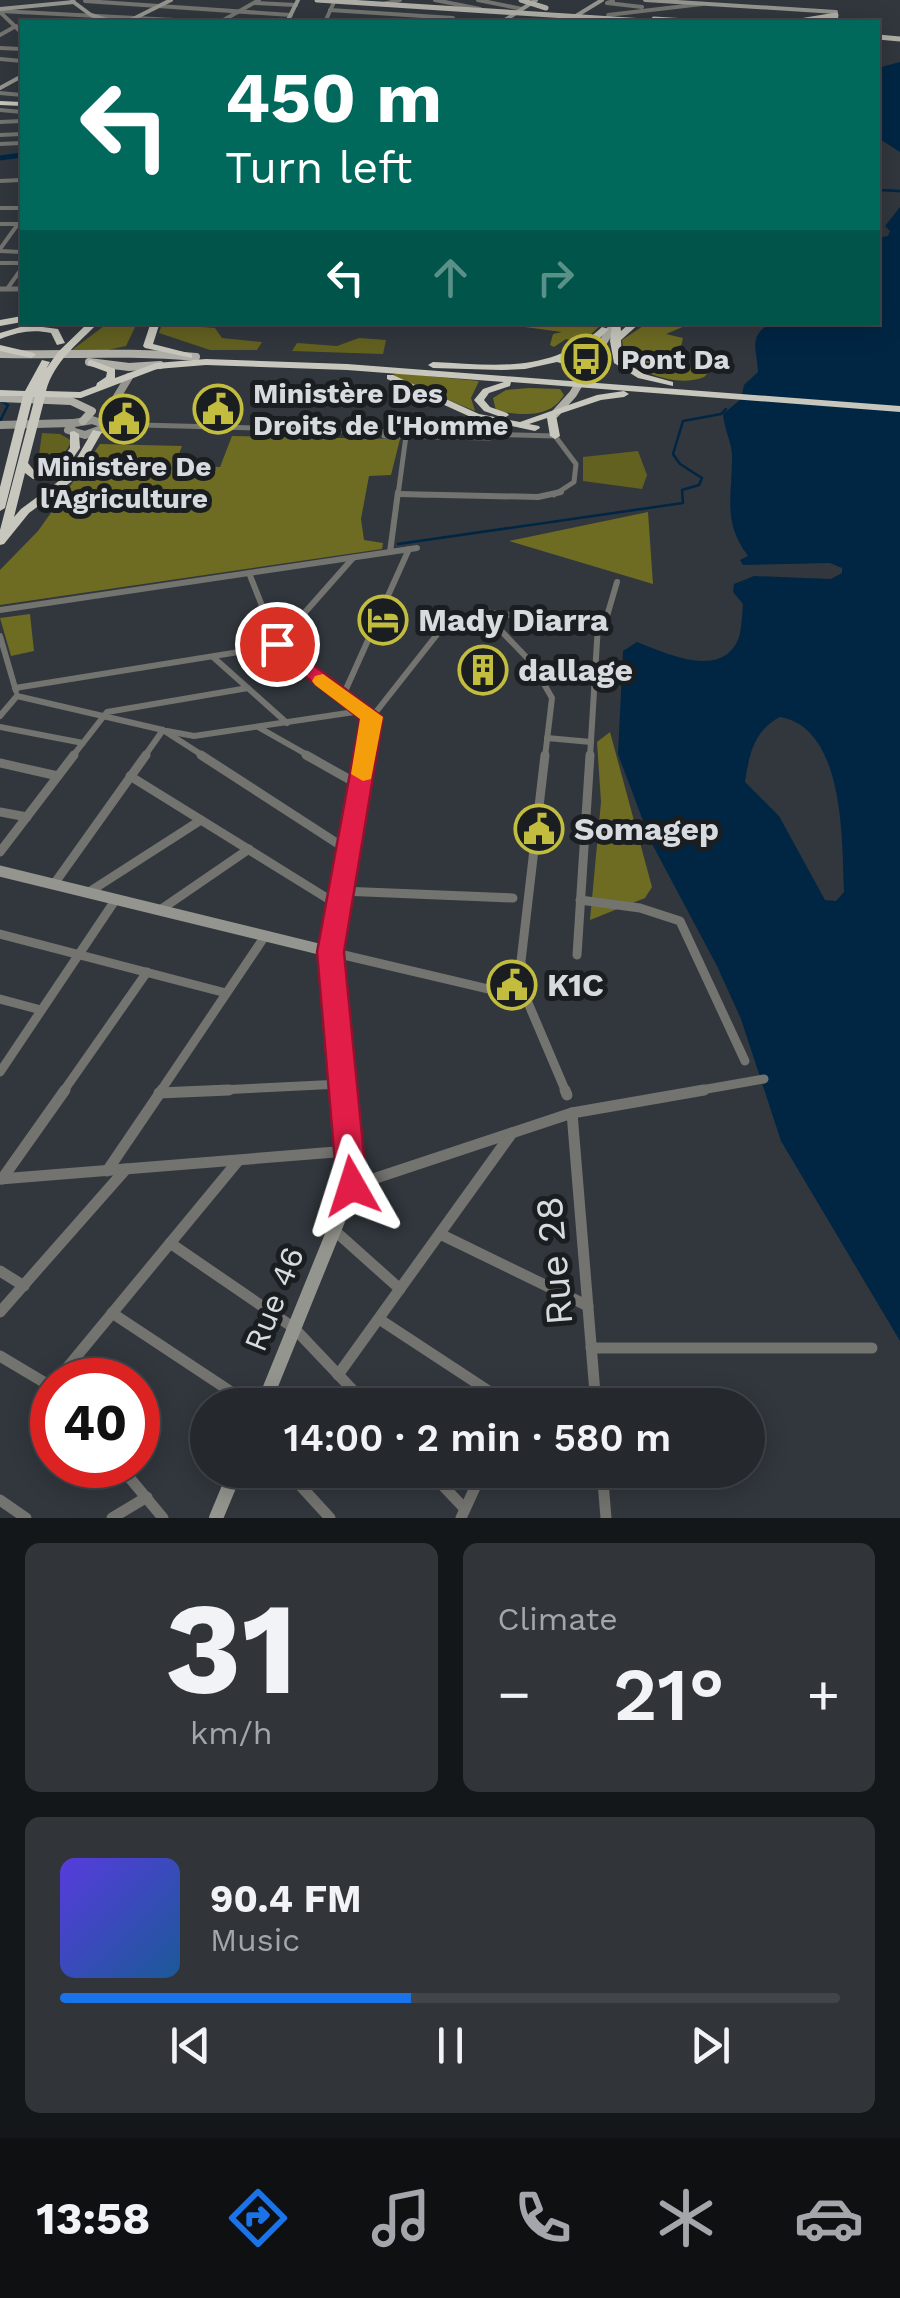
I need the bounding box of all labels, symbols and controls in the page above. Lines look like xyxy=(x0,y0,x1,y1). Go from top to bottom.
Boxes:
text: 450 m xyxy=(225,57,442,139)
icon: left xyxy=(60,60,190,190)
text: Turn left xyxy=(225,141,412,194)
icon: left xyxy=(318,250,373,305)
icon: ahead xyxy=(423,250,478,305)
icon: right xyxy=(528,250,583,305)
bus stop icon: Pont Da xyxy=(560,333,612,385)
place label: Pont Da xyxy=(621,343,731,376)
place label: Ministère Des Droits de l'Homme xyxy=(253,377,509,442)
public building icon: Ministère Des Droits de l'Homme xyxy=(192,383,244,435)
public building icon: Ministère De l'Agriculture xyxy=(98,393,150,445)
place label: Ministère De l'Agriculture xyxy=(37,450,211,515)
hotel icon: Mady Diarra xyxy=(357,594,409,646)
place label: Mady Diarra xyxy=(418,601,609,639)
pin xyxy=(235,602,320,687)
icon: arrive xyxy=(250,617,305,672)
building icon: dallage xyxy=(457,644,509,696)
place label: dallage xyxy=(518,651,633,689)
public building icon: Somagep xyxy=(513,803,565,855)
place label: Somagep xyxy=(574,810,719,848)
public building icon: K1C xyxy=(486,959,538,1011)
place label: K1C xyxy=(547,966,604,1004)
position arrow xyxy=(300,1134,404,1238)
street label: Rue 28 xyxy=(526,1195,582,1327)
street label: Rue 46 xyxy=(236,1241,312,1357)
speed limit sign: 40 xyxy=(30,1358,160,1488)
text: 14:00 · 2 min · 580 m xyxy=(284,1416,671,1460)
text: 31 xyxy=(165,1572,298,1725)
text: Climate xyxy=(498,1600,618,1638)
text: 21° xyxy=(613,1650,725,1738)
text: − xyxy=(498,1662,531,1726)
text: + xyxy=(807,1662,840,1726)
text: km/h xyxy=(190,1714,272,1752)
text: 90.4 FM xyxy=(210,1877,362,1921)
text: Music xyxy=(210,1921,300,1959)
icon: previous xyxy=(163,2018,218,2073)
icon: pause xyxy=(423,2018,478,2073)
icon: next xyxy=(683,2018,738,2073)
icon: directions xyxy=(223,2183,293,2253)
icon: music xyxy=(366,2183,436,2253)
icon: phone xyxy=(508,2183,578,2253)
icon: climate xyxy=(651,2183,721,2253)
icon: car xyxy=(794,2183,864,2253)
text: 13:58 xyxy=(36,2192,150,2245)

